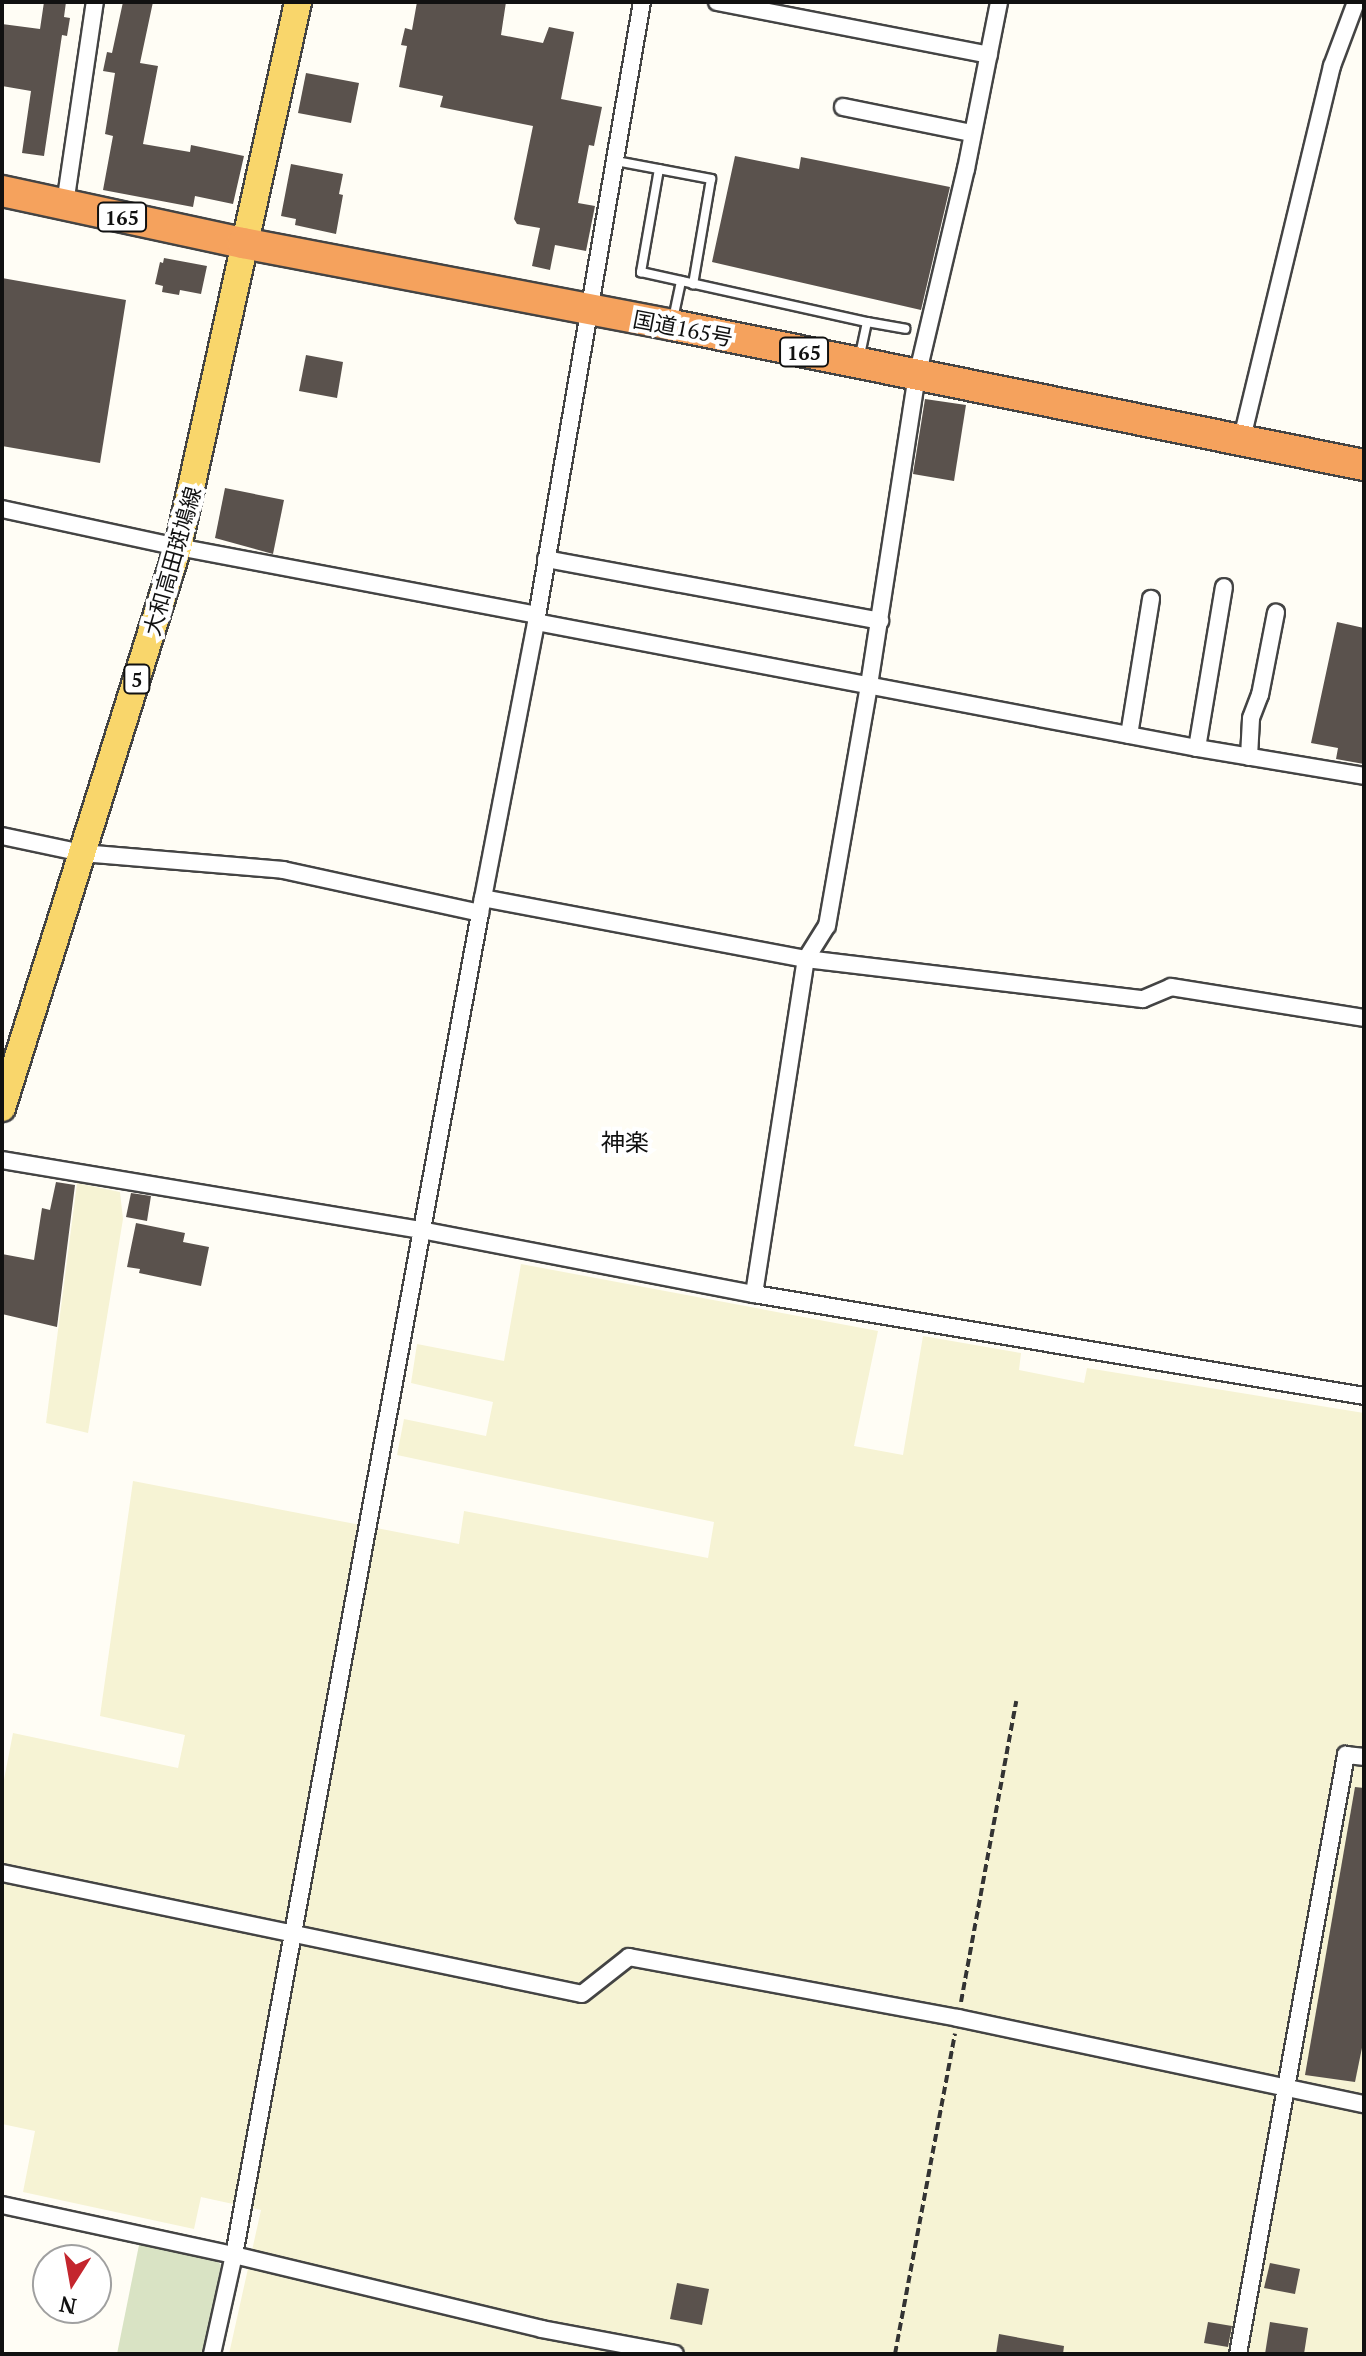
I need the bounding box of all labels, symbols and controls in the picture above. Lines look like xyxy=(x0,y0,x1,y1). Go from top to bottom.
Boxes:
road number: 165 xyxy=(96,201,148,233)
street label: 国道165号 xyxy=(631,305,735,351)
road number: 165 xyxy=(778,336,830,368)
street label: 大和高田斑鳩線 xyxy=(138,483,206,639)
road number: 5 xyxy=(123,663,151,695)
district label: 神楽 xyxy=(601,1129,649,1157)
north arrow xyxy=(32,2244,112,2324)
text: N xyxy=(57,2290,79,2322)

